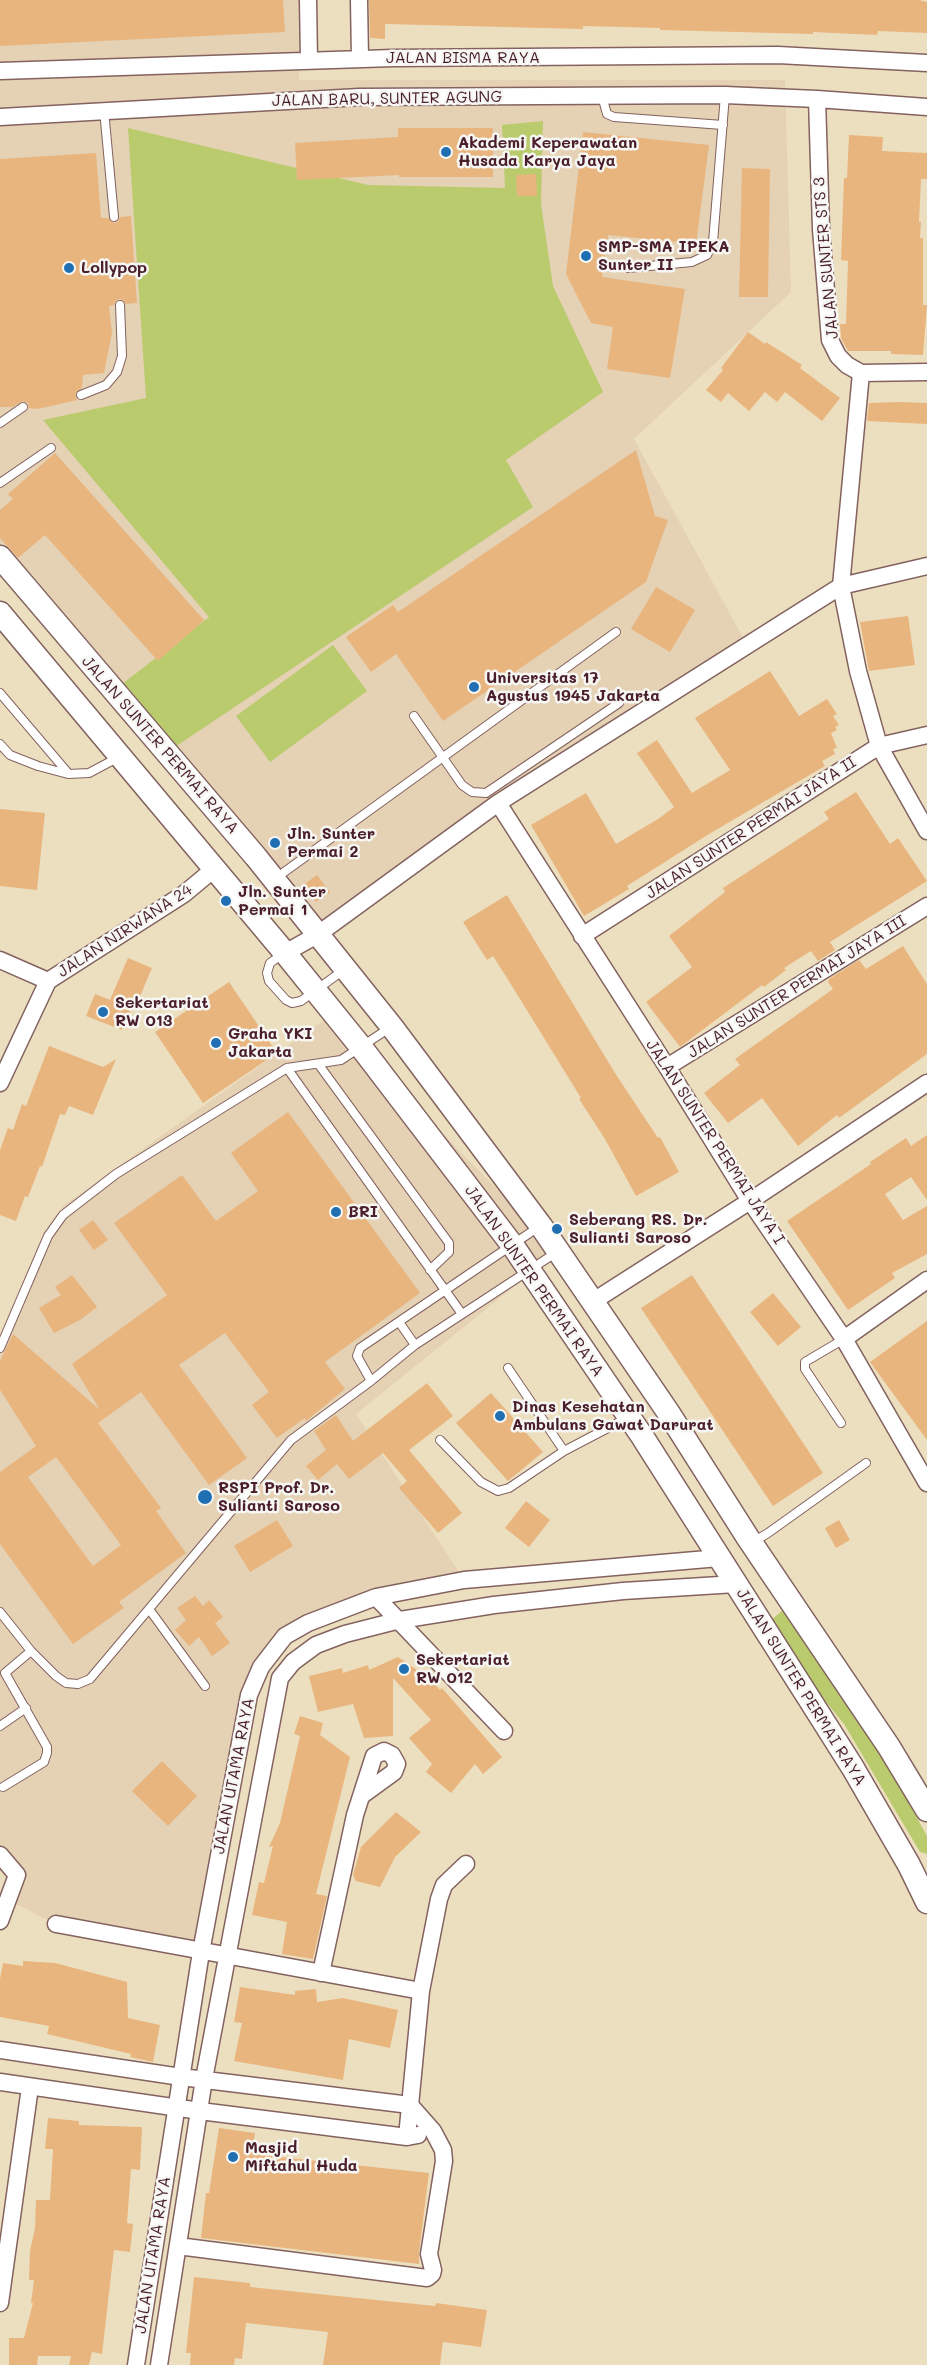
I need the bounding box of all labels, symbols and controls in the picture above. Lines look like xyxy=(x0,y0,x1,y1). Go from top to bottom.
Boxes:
street label: JALAN BISMA RAYA xyxy=(386,48,540,68)
street label: JALAN BARU, SUNTER AGUNG xyxy=(272,87,502,111)
place label: Akademi Keperawatan Husada Karya Jaya xyxy=(458,133,637,171)
marker: Akademi Keperawatan Husada Karya Jaya xyxy=(439,145,453,159)
street label: JALAN SUNTER STS 3 xyxy=(809,176,843,340)
place label: SMP-SMA IPEKA Sunter II xyxy=(598,237,730,275)
marker: SMP-SMA IPEKA Sunter II xyxy=(579,249,593,263)
place label: Lollypop xyxy=(81,258,147,278)
marker: Lollypop xyxy=(62,261,76,275)
street label: JALAN SUNTER PERMAI RAYA xyxy=(78,652,242,838)
place label: Universitas 17 Agustus 1945 Jakarta xyxy=(486,668,660,706)
marker: Universitas 17 Agustus 1945 Jakarta xyxy=(467,680,481,694)
street label: JALAN SUNTER PERMAI JAYA II xyxy=(642,753,860,903)
place label: Jln. Sunter Permai 2 xyxy=(287,824,375,862)
marker: Jln. Sunter Permai 2 xyxy=(268,836,282,850)
street label: JALAN NIRWANA 24 xyxy=(54,880,196,982)
place label: Jln. Sunter Permai 1 xyxy=(238,882,326,920)
marker: Jln. Sunter Permai 1 xyxy=(219,894,233,908)
street label: JALAN SUNTER PERMAI JAYA III xyxy=(684,912,910,1062)
place label: Sekertariat RW 013 xyxy=(115,993,209,1031)
marker: Sekertariat RW 013 xyxy=(96,1005,110,1019)
place label: Graha YKI Jakarta xyxy=(228,1024,313,1062)
marker: Graha YKI Jakarta xyxy=(209,1036,223,1050)
street label: JALAN SUNTER PERMAI JAYA I xyxy=(642,1036,788,1248)
street label: JALAN SUNTER PERMAI RAYA xyxy=(460,1182,608,1380)
place label: BRI xyxy=(348,1202,378,1222)
marker: BRI xyxy=(329,1205,343,1219)
place label: Seberang RS. Dr. Sulianti Saroso xyxy=(569,1210,707,1248)
marker: Seberang RS. Dr. Sulianti Saroso xyxy=(550,1222,564,1236)
place label: Dinas Kesehatan Ambulans Gawat Darurat xyxy=(512,1397,714,1435)
marker: Dinas Kesehatan Ambulans Gawat Darurat xyxy=(493,1409,507,1423)
place label: RSPI Prof. Dr. Sulianti Saroso xyxy=(218,1478,340,1516)
marker: RSPI Prof. Dr. Sulianti Saroso xyxy=(196,1488,214,1506)
street label: JALAN SUNTER PERMAI RAYA xyxy=(732,1585,870,1789)
place label: Sekertariat RW 012 xyxy=(416,1650,510,1688)
marker: Sekertariat RW 012 xyxy=(397,1662,411,1676)
street label: JALAN UTAMA RAYA xyxy=(209,1696,259,1856)
place label: Masjid Miftahul Huda xyxy=(245,2138,358,2176)
marker: Masjid Miftahul Huda xyxy=(226,2150,240,2164)
street label: JALAN UTAMA RAYA xyxy=(131,2175,175,2335)

